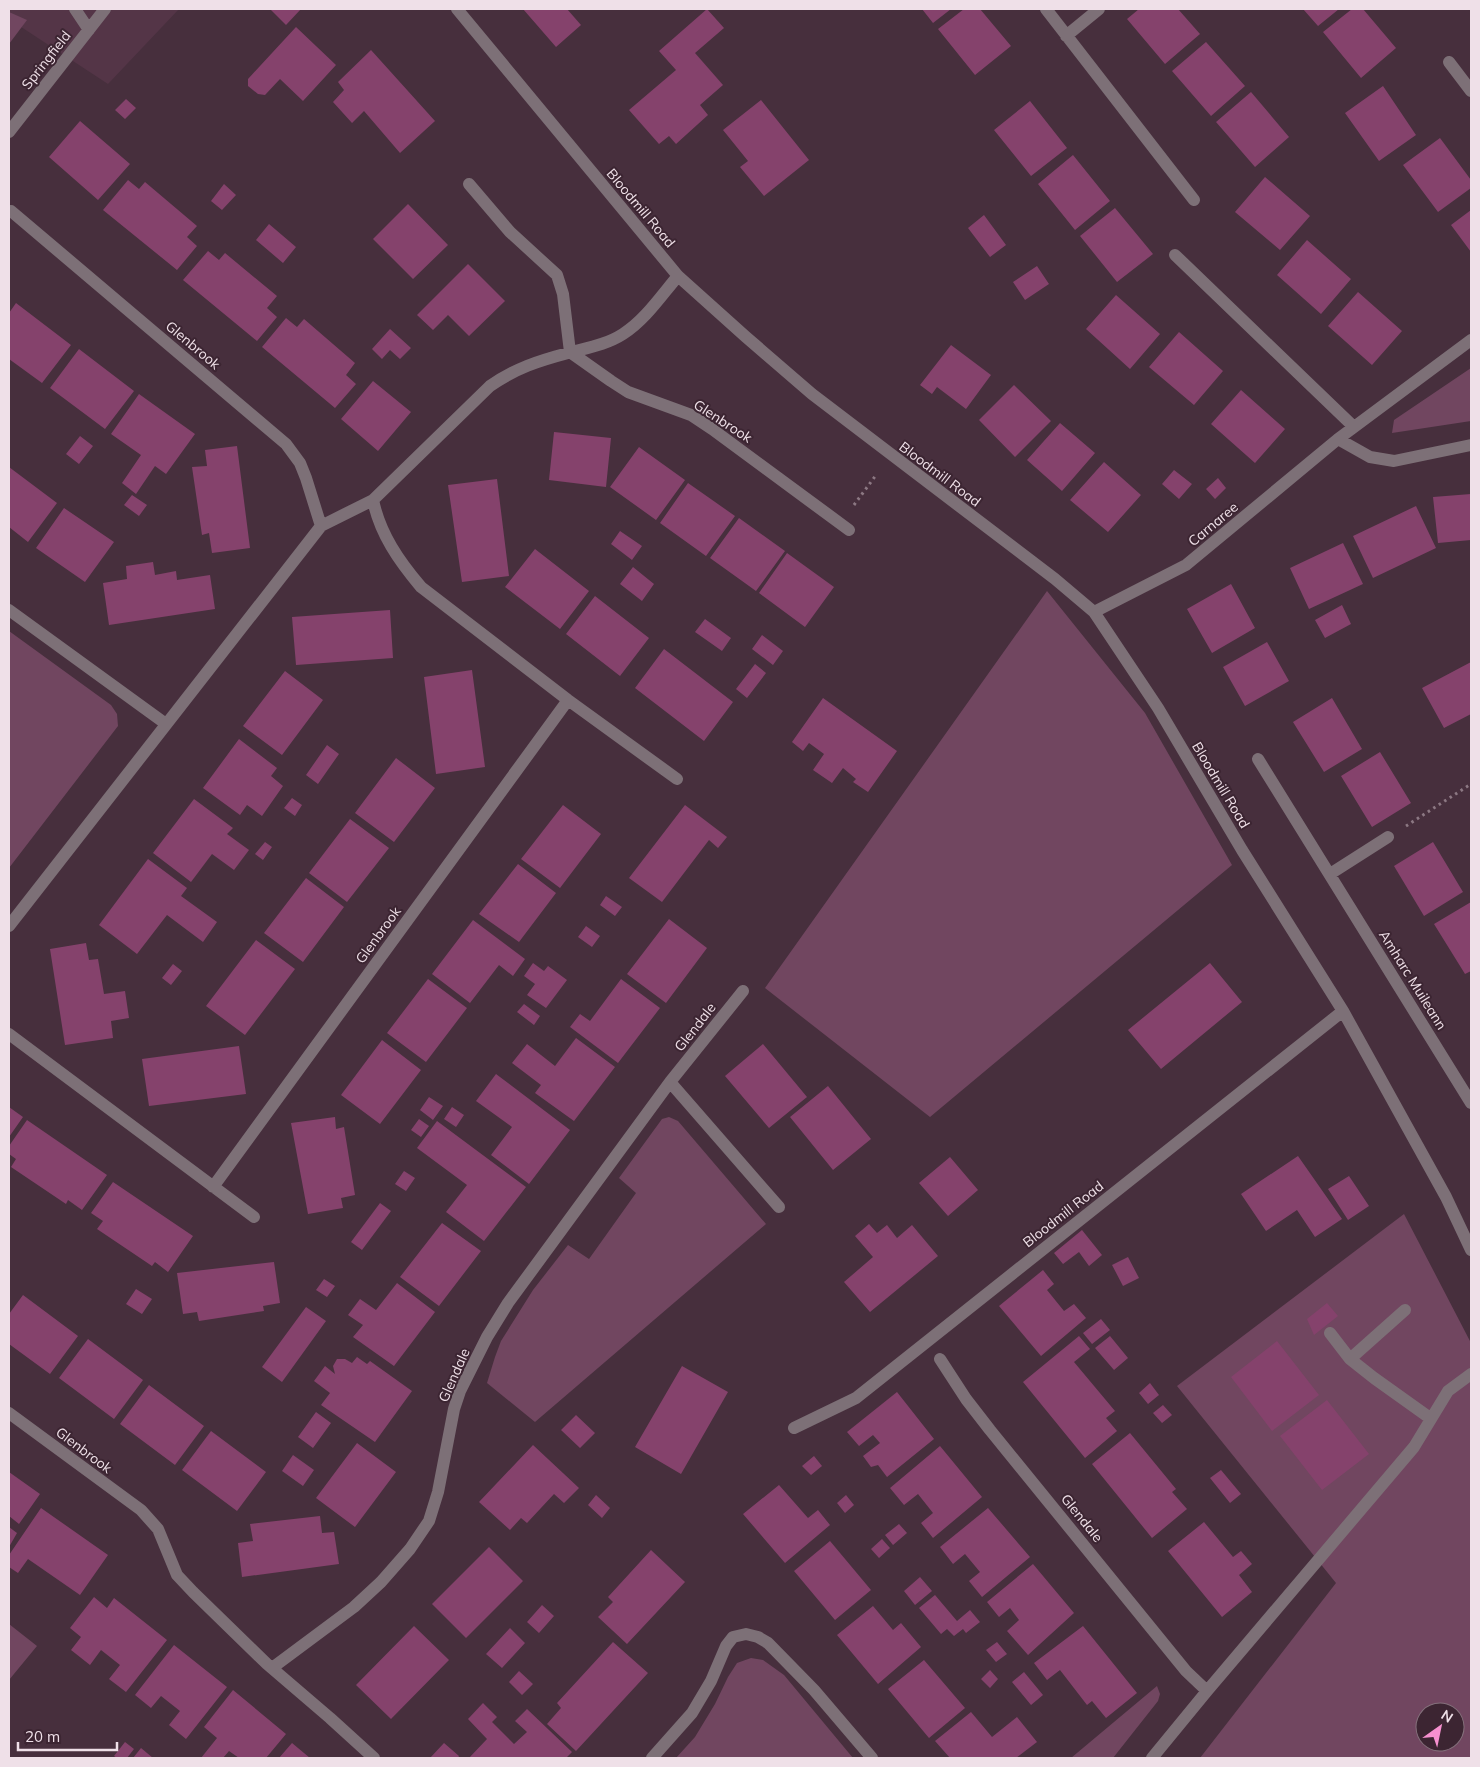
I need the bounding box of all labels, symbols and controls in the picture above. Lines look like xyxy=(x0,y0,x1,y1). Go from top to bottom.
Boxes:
street label: Springfield xyxy=(17,27,75,93)
street label: Bloodmill Road xyxy=(603,165,679,251)
street label: Glenbrook xyxy=(162,317,225,374)
street label: Glenbrook xyxy=(690,395,756,447)
street label: Bloodmill Road xyxy=(896,437,984,511)
street label: Carnaree xyxy=(1184,498,1242,550)
street label: Bloodmill Road xyxy=(1188,739,1254,831)
street label: Glenbrook xyxy=(351,902,405,967)
street label: Amharc Muileann xyxy=(1375,927,1451,1033)
street label: Glendale xyxy=(670,999,720,1055)
street label: Bloodmill Road xyxy=(1019,1177,1107,1251)
street label: Glendale xyxy=(434,1345,474,1405)
street label: Glenbrook xyxy=(52,1423,116,1478)
street label: Glendale xyxy=(1057,1490,1107,1546)
north arrow xyxy=(1415,1702,1465,1752)
text: N xyxy=(1438,1706,1456,1727)
scale bar xyxy=(18,1720,116,1752)
text: 20 m xyxy=(25,1727,60,1746)

